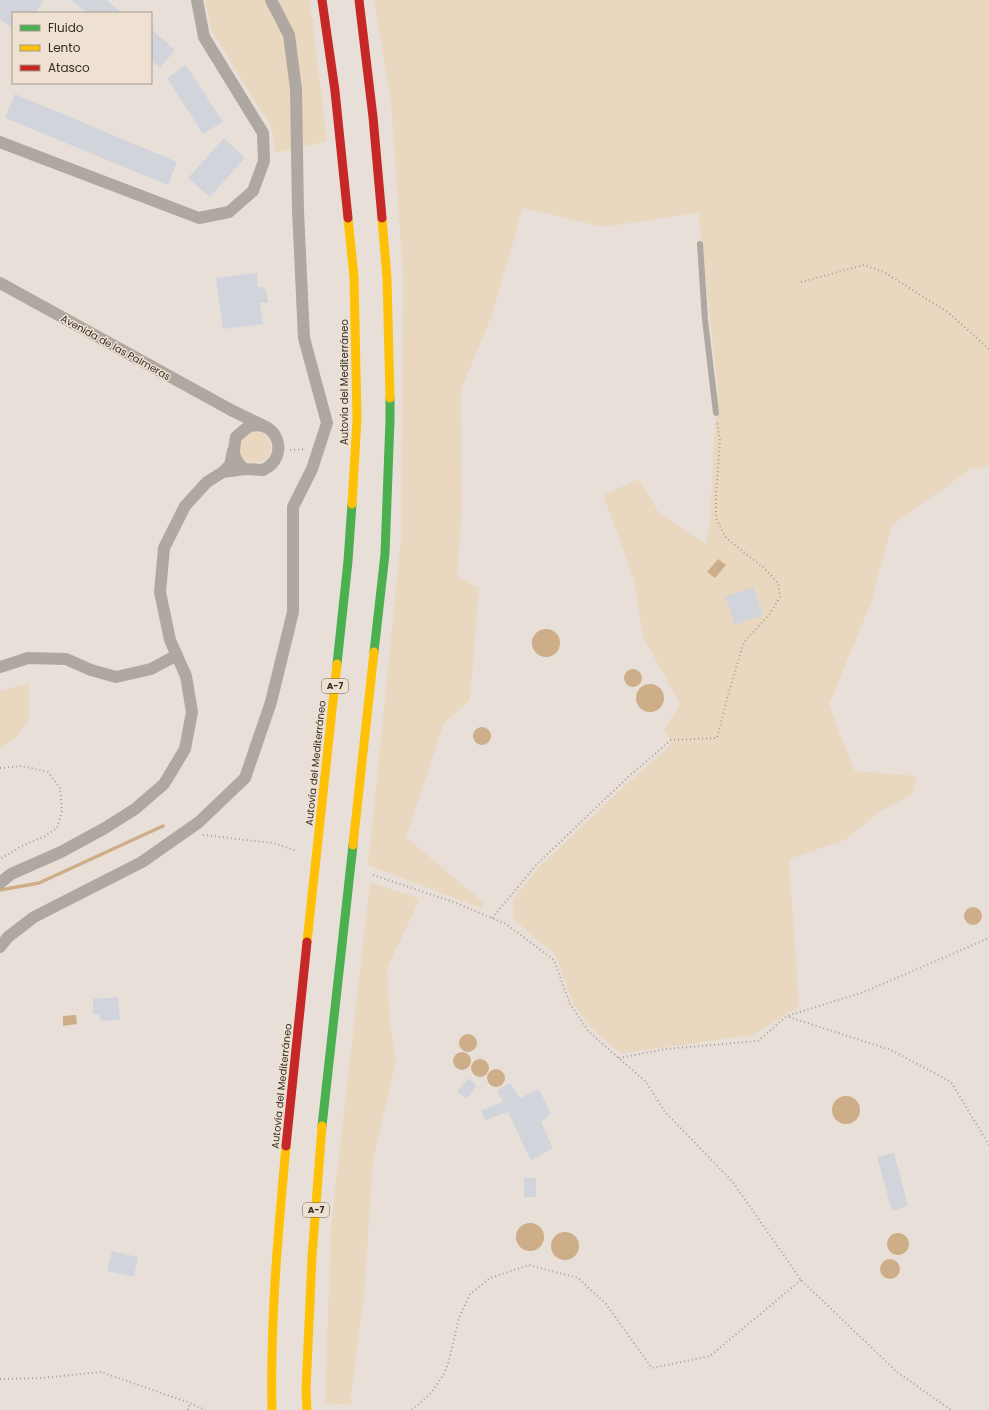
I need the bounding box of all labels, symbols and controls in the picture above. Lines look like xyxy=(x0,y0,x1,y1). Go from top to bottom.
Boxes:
legend xyxy=(12,12,152,84)
text: Fluido xyxy=(48,19,84,36)
text: Lento xyxy=(48,39,81,56)
text: Atasco xyxy=(48,59,90,76)
street label: Avenida de las Palmeras xyxy=(58,311,173,384)
street label: Autovía del Mediterráneo xyxy=(337,319,352,445)
road number: A-7 xyxy=(322,679,348,693)
street label: Autovía del Mediterráneo xyxy=(301,700,330,826)
street label: Autovía del Mediterráneo xyxy=(267,1023,296,1149)
road number: A-7 xyxy=(303,1203,329,1217)

